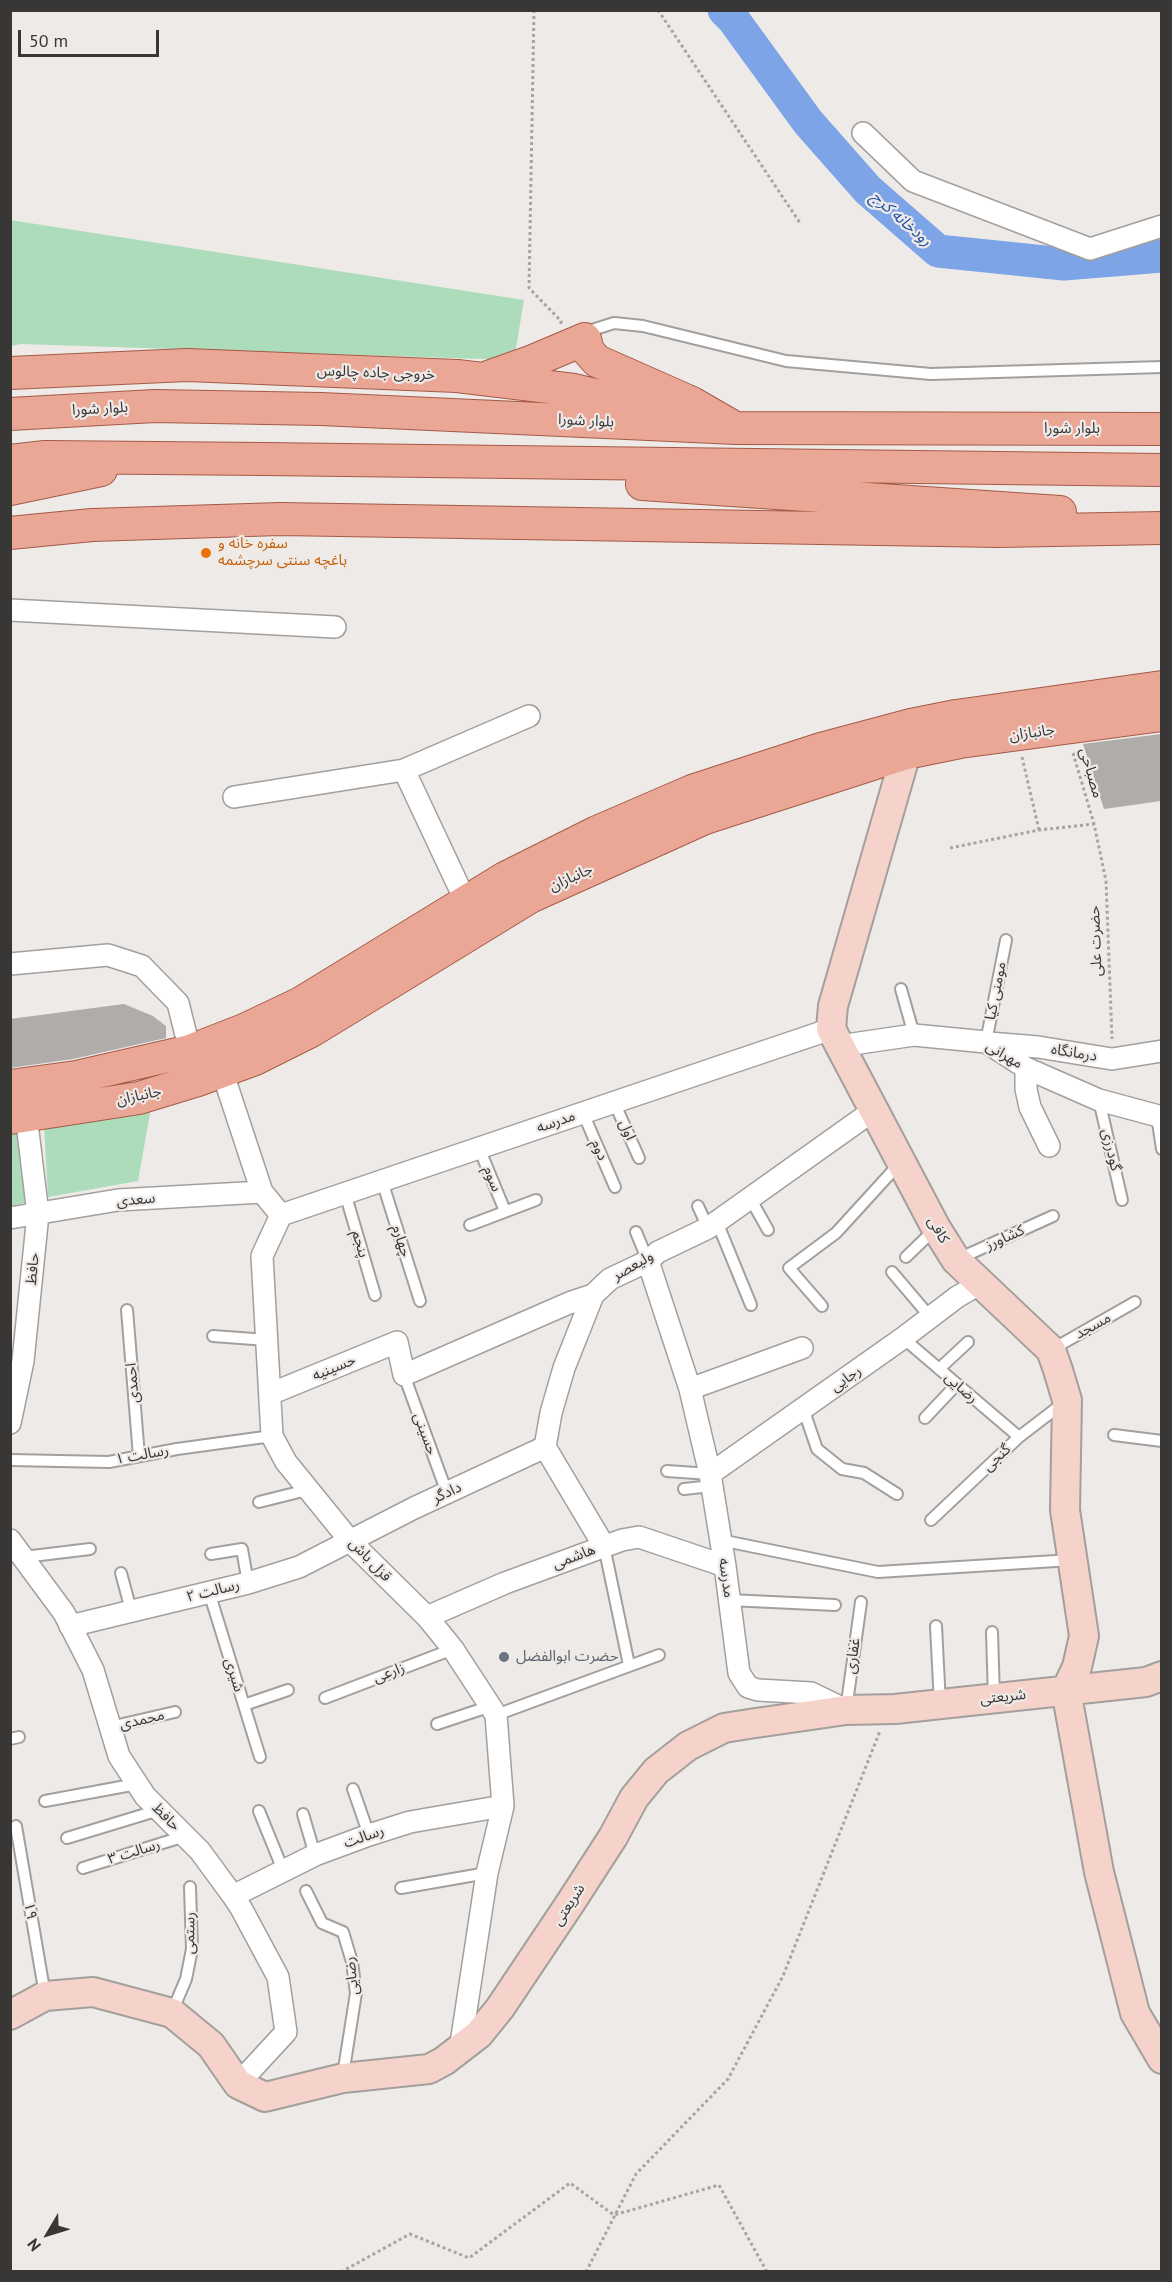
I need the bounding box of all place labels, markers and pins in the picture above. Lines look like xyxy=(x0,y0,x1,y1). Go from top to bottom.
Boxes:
place label: سفره خانه و باغچه سنتی سرچشمه xyxy=(218,535,347,570)
marker: سفره خانه و باغچه سنتی سرچشمه xyxy=(199,546,213,560)
place label: حضرت ابوالفضل xyxy=(516,1648,619,1666)
marker: حضرت ابوالفضل xyxy=(497,1650,511,1664)

